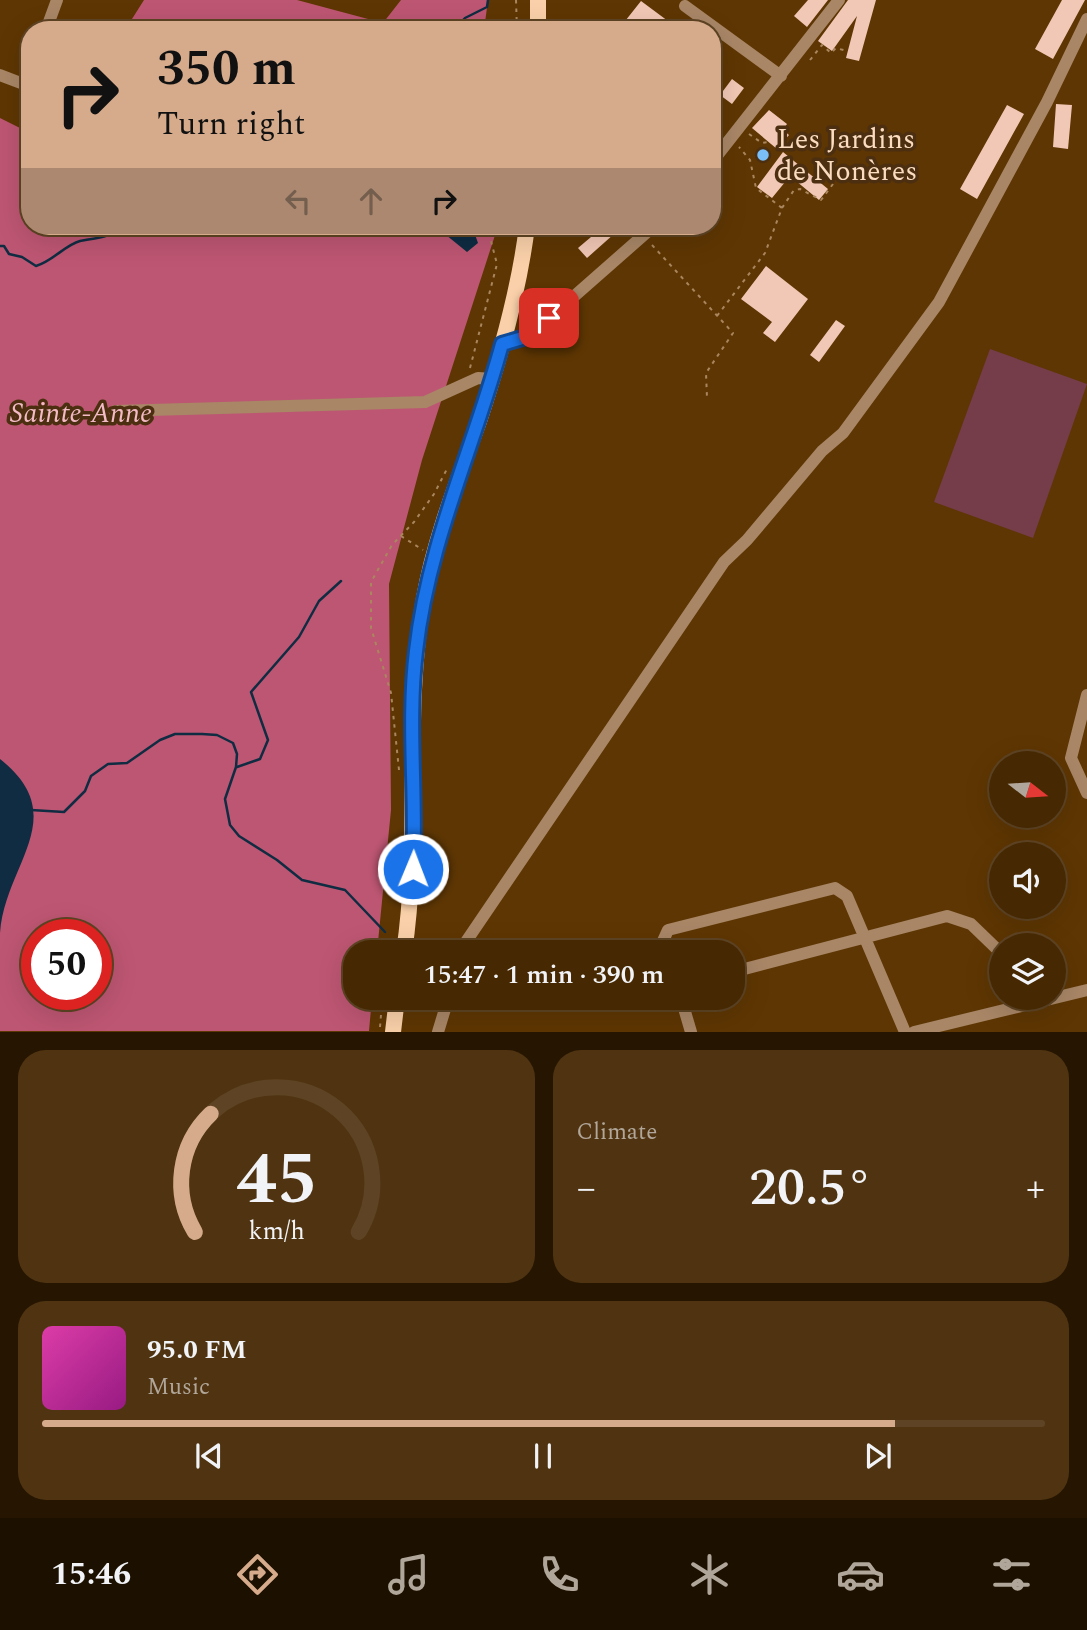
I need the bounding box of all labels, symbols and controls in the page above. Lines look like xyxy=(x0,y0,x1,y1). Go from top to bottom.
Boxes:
text: 350 m xyxy=(157,32,296,107)
icon: right xyxy=(42,49,133,140)
text: Turn right xyxy=(157,100,305,149)
place label: Les Jardins de Nonères xyxy=(777,118,917,193)
marker: Les Jardins de Nonères xyxy=(755,147,771,163)
icon: left xyxy=(279,182,317,220)
icon: ahead xyxy=(352,182,390,220)
icon: right xyxy=(425,182,463,220)
pin xyxy=(519,288,579,348)
icon: arrive xyxy=(530,299,568,337)
park label: Sainte-Anne xyxy=(10,392,152,435)
north arrow xyxy=(989,751,1066,828)
map controls xyxy=(989,751,1066,1010)
position arrow xyxy=(376,832,450,906)
button: sound xyxy=(989,842,1066,919)
speed limit sign: 50 xyxy=(21,919,112,1010)
button: layers xyxy=(989,933,1066,1010)
text: 15:47 · 1 min · 390 m xyxy=(424,955,664,995)
text: Climate xyxy=(577,1115,657,1150)
text: 45 xyxy=(235,1126,317,1237)
text: 20.5° xyxy=(749,1149,872,1228)
text: − xyxy=(577,1160,596,1218)
text: + xyxy=(1026,1160,1045,1218)
text: km/h xyxy=(248,1213,304,1251)
text: 95.0 FM xyxy=(147,1330,247,1370)
text: Music xyxy=(147,1370,210,1405)
icon: previous xyxy=(190,1437,228,1475)
icon: pause xyxy=(524,1437,562,1475)
icon: next xyxy=(859,1437,897,1475)
text: 15:46 xyxy=(51,1550,131,1599)
icon: directions xyxy=(233,1550,282,1599)
icon: music xyxy=(384,1550,433,1599)
icon: phone xyxy=(535,1550,584,1599)
icon: climate xyxy=(685,1550,734,1599)
icon: car xyxy=(836,1550,885,1599)
icon: filters xyxy=(987,1550,1036,1599)

